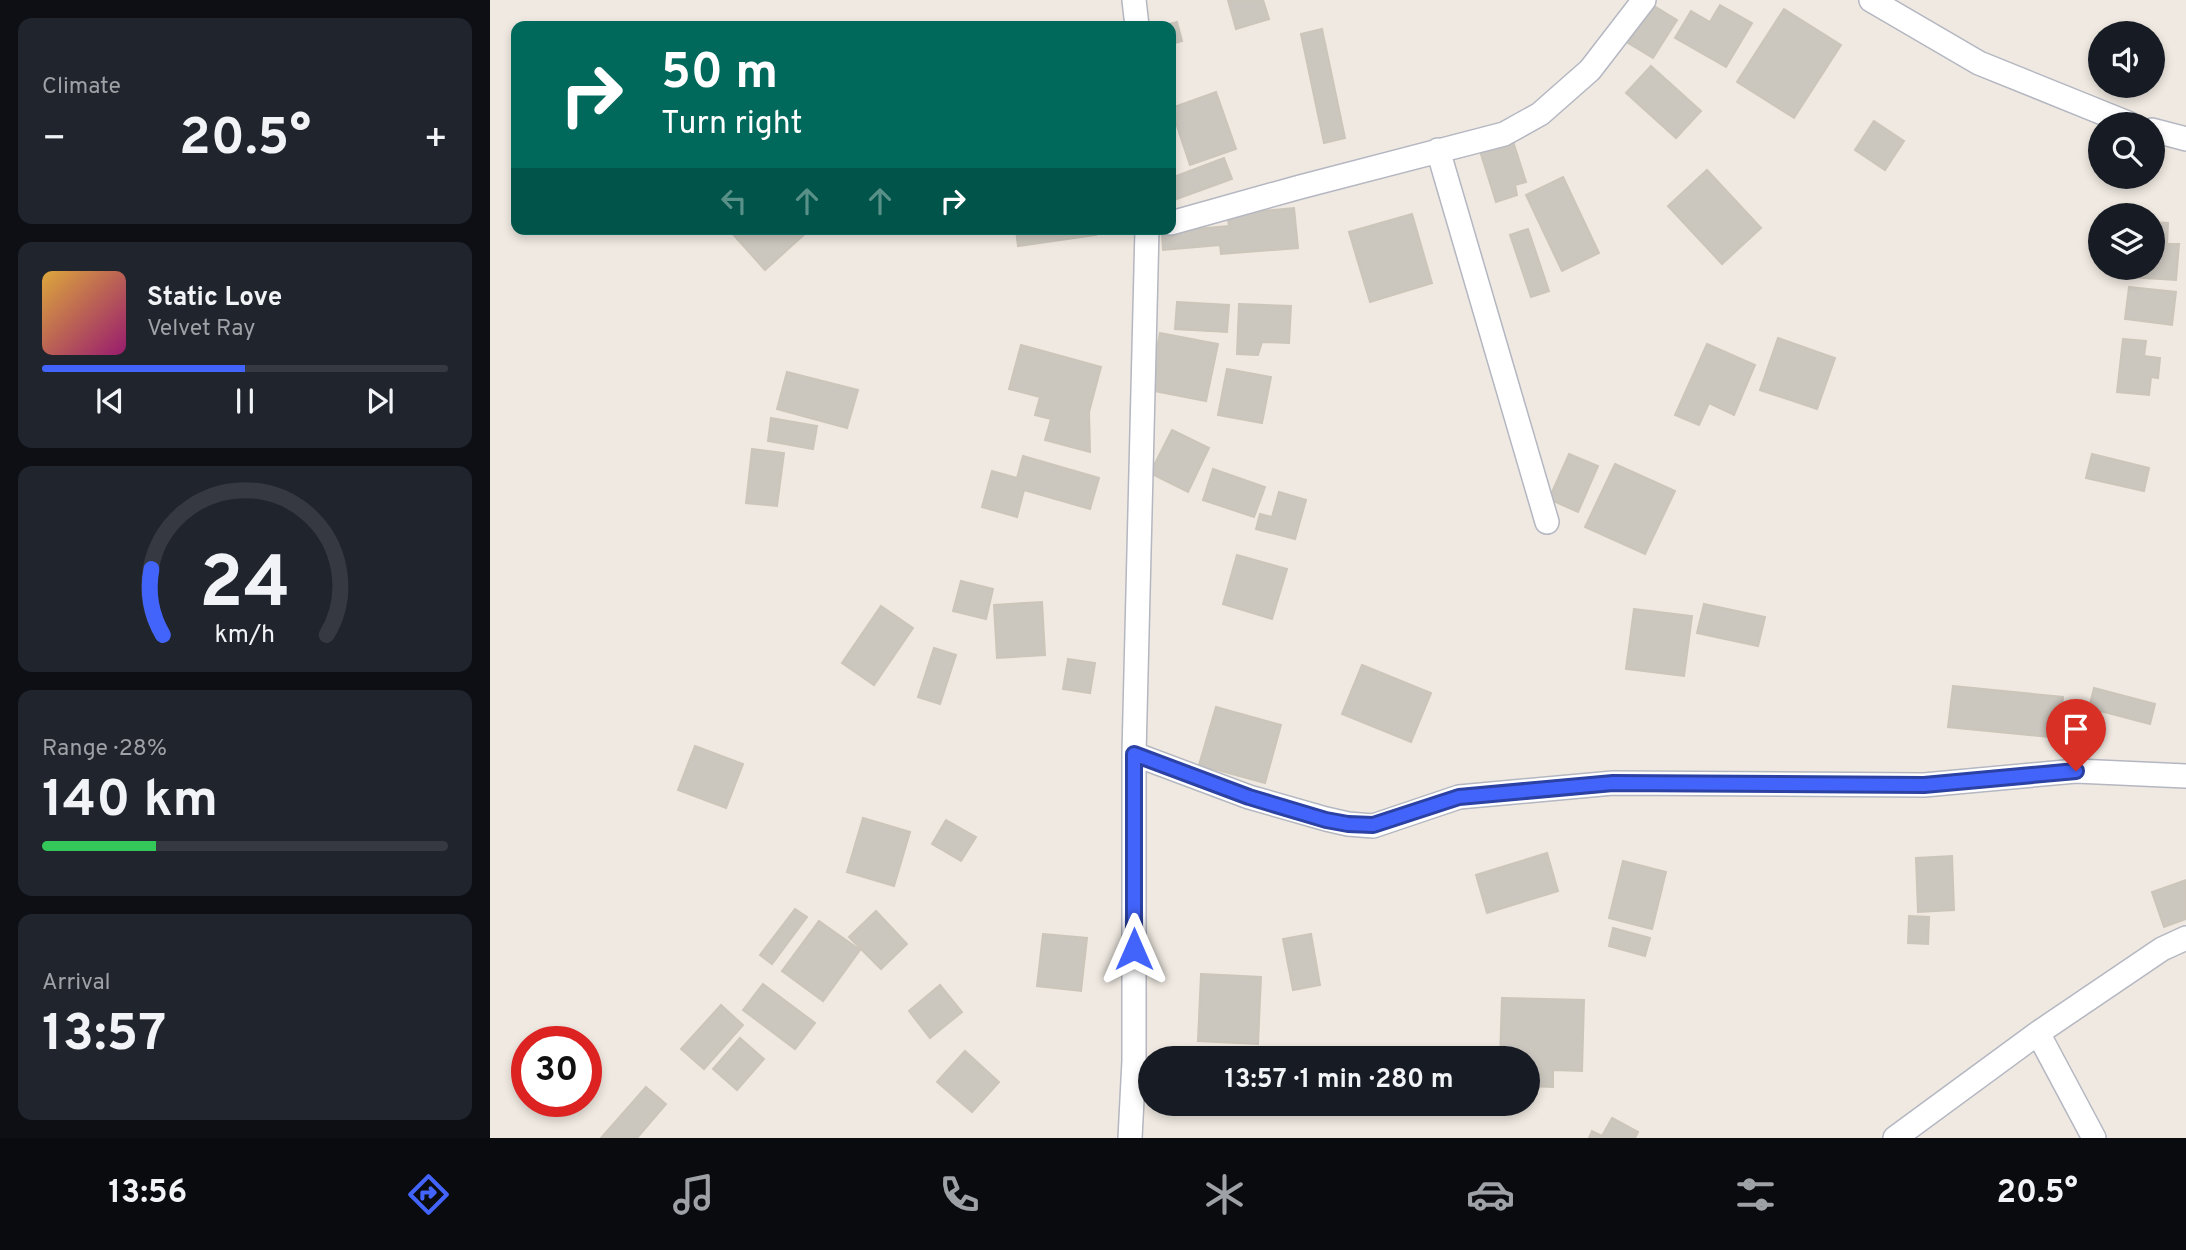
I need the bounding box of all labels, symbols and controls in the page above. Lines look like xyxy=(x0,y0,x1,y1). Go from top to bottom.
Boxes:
map controls xyxy=(2088,21,2165,280)
button: sound xyxy=(2088,21,2165,98)
text: 50 m xyxy=(661,44,778,106)
icon: right xyxy=(546,49,637,140)
text: Climate xyxy=(42,73,121,102)
text: Turn right xyxy=(661,105,803,145)
text: 20.5° xyxy=(179,107,311,173)
button: search xyxy=(2088,112,2165,189)
text: − xyxy=(42,116,67,165)
text: + xyxy=(423,116,448,165)
icon: left xyxy=(715,182,753,220)
icon: ahead xyxy=(788,182,826,220)
icon: ahead xyxy=(861,182,899,220)
icon: right xyxy=(934,182,972,220)
button: layers xyxy=(2088,203,2165,280)
text: Static Love xyxy=(147,282,282,315)
text: Velvet Ray xyxy=(147,315,255,344)
icon: previous xyxy=(91,382,129,420)
icon: pause xyxy=(226,382,264,420)
icon: next xyxy=(361,382,399,420)
text: 24 xyxy=(199,541,291,633)
text: km/h xyxy=(215,620,275,652)
pin xyxy=(2046,699,2106,771)
icon: arrive xyxy=(2057,710,2095,748)
text: Range · 28% xyxy=(42,735,167,764)
text: 140 km xyxy=(42,769,218,835)
position arrow xyxy=(1097,912,1171,986)
text: Arrival xyxy=(42,969,111,998)
text: 13:57 xyxy=(42,1003,166,1069)
speed limit sign: 30 xyxy=(511,1026,602,1117)
text: 13:57 · 1 min · 280 m xyxy=(1225,1064,1453,1097)
icon: directions xyxy=(404,1170,453,1219)
icon: music xyxy=(669,1170,718,1219)
icon: phone xyxy=(935,1170,984,1219)
icon: climate xyxy=(1200,1170,1249,1219)
icon: car xyxy=(1466,1170,1515,1219)
icon: filters xyxy=(1731,1170,1780,1219)
text: 13:56 xyxy=(108,1174,187,1214)
text: 20.5° xyxy=(1997,1174,2078,1214)

